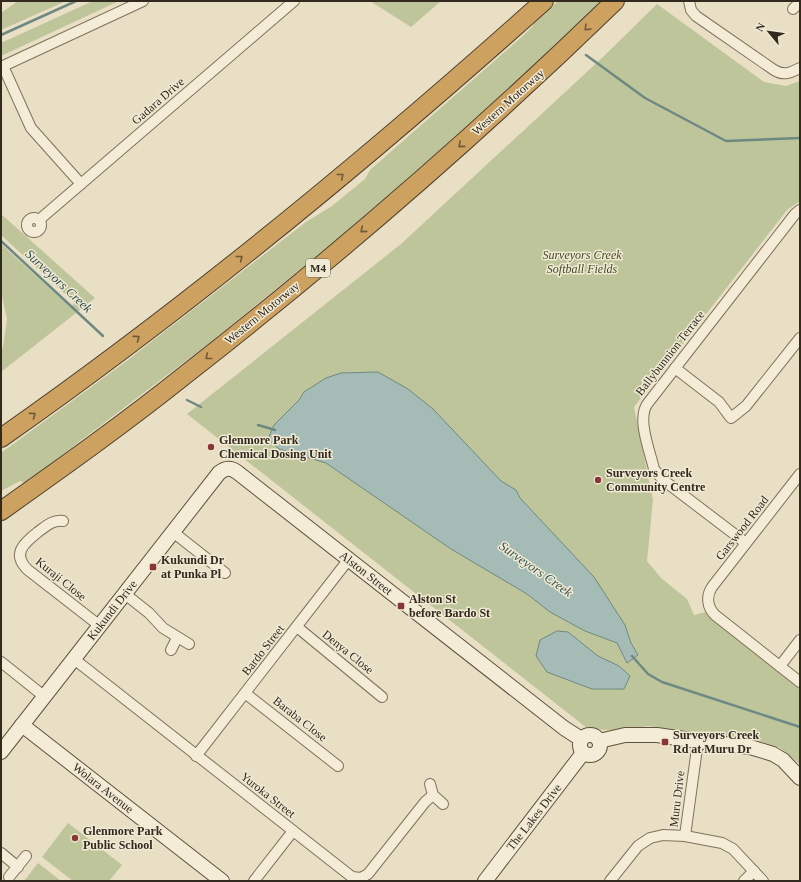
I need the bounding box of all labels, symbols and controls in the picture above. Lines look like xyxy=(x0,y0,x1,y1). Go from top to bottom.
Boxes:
north arrow xyxy=(749,12,789,52)
text: N xyxy=(753,21,767,34)
one-way arrow xyxy=(584,23,592,31)
street label: Western Motorway xyxy=(469,66,547,138)
street label: Gadara Drive xyxy=(129,74,187,128)
one-way arrow xyxy=(458,140,466,147)
one-way arrow xyxy=(336,174,343,181)
one-way arrow xyxy=(360,226,367,233)
water label: Surveyors Creek xyxy=(23,246,96,316)
park label: Surveyors Creek Softball Fields xyxy=(542,248,622,276)
one-way arrow xyxy=(235,256,242,263)
road number: M4 xyxy=(306,259,330,277)
street label: Western Motorway xyxy=(222,279,302,347)
street label: Ballybunnion Terrace xyxy=(632,308,708,398)
one-way arrow xyxy=(133,335,140,342)
one-way arrow xyxy=(206,352,213,359)
one-way arrow xyxy=(28,413,35,420)
place label: Glenmore Park Chemical Dosing Unit xyxy=(219,433,332,461)
marker: Glenmore Park Chemical Dosing Unit xyxy=(206,442,216,452)
place label: Surveyors Creek Community Centre xyxy=(606,466,706,494)
marker: Surveyors Creek Community Centre xyxy=(593,475,603,485)
street label: Garswood Road xyxy=(713,493,771,563)
water label: Surveyors Creek xyxy=(497,538,576,600)
street label: Alston Street xyxy=(337,548,396,598)
place label: Kukundi Dr at Punka Pl xyxy=(161,553,225,581)
street label: Kuraji Close xyxy=(33,554,89,604)
marker: Kukundi Dr at Punka Pl xyxy=(148,562,158,572)
street label: Kukundi Drive xyxy=(84,577,140,643)
place label: Alston St before Bardo St xyxy=(409,592,490,620)
marker: Alston St before Bardo St xyxy=(396,601,406,611)
street label: Bardo Street xyxy=(239,621,287,678)
street label: Denya Close xyxy=(320,627,376,677)
street label: Baraba Close xyxy=(270,694,330,744)
place label: Surveyors Creek Rd at Muru Dr xyxy=(673,728,759,756)
marker: Surveyors Creek Rd at Muru Dr xyxy=(660,737,670,747)
street label: Wolara Avenue xyxy=(70,760,136,816)
street label: Yuroka Street xyxy=(238,769,299,821)
street label: Muru Drive xyxy=(667,770,687,828)
street label: The Lakes Drive xyxy=(504,781,564,853)
place label: Glenmore Park Public School xyxy=(83,824,163,852)
marker: Glenmore Park Public School xyxy=(70,833,80,843)

